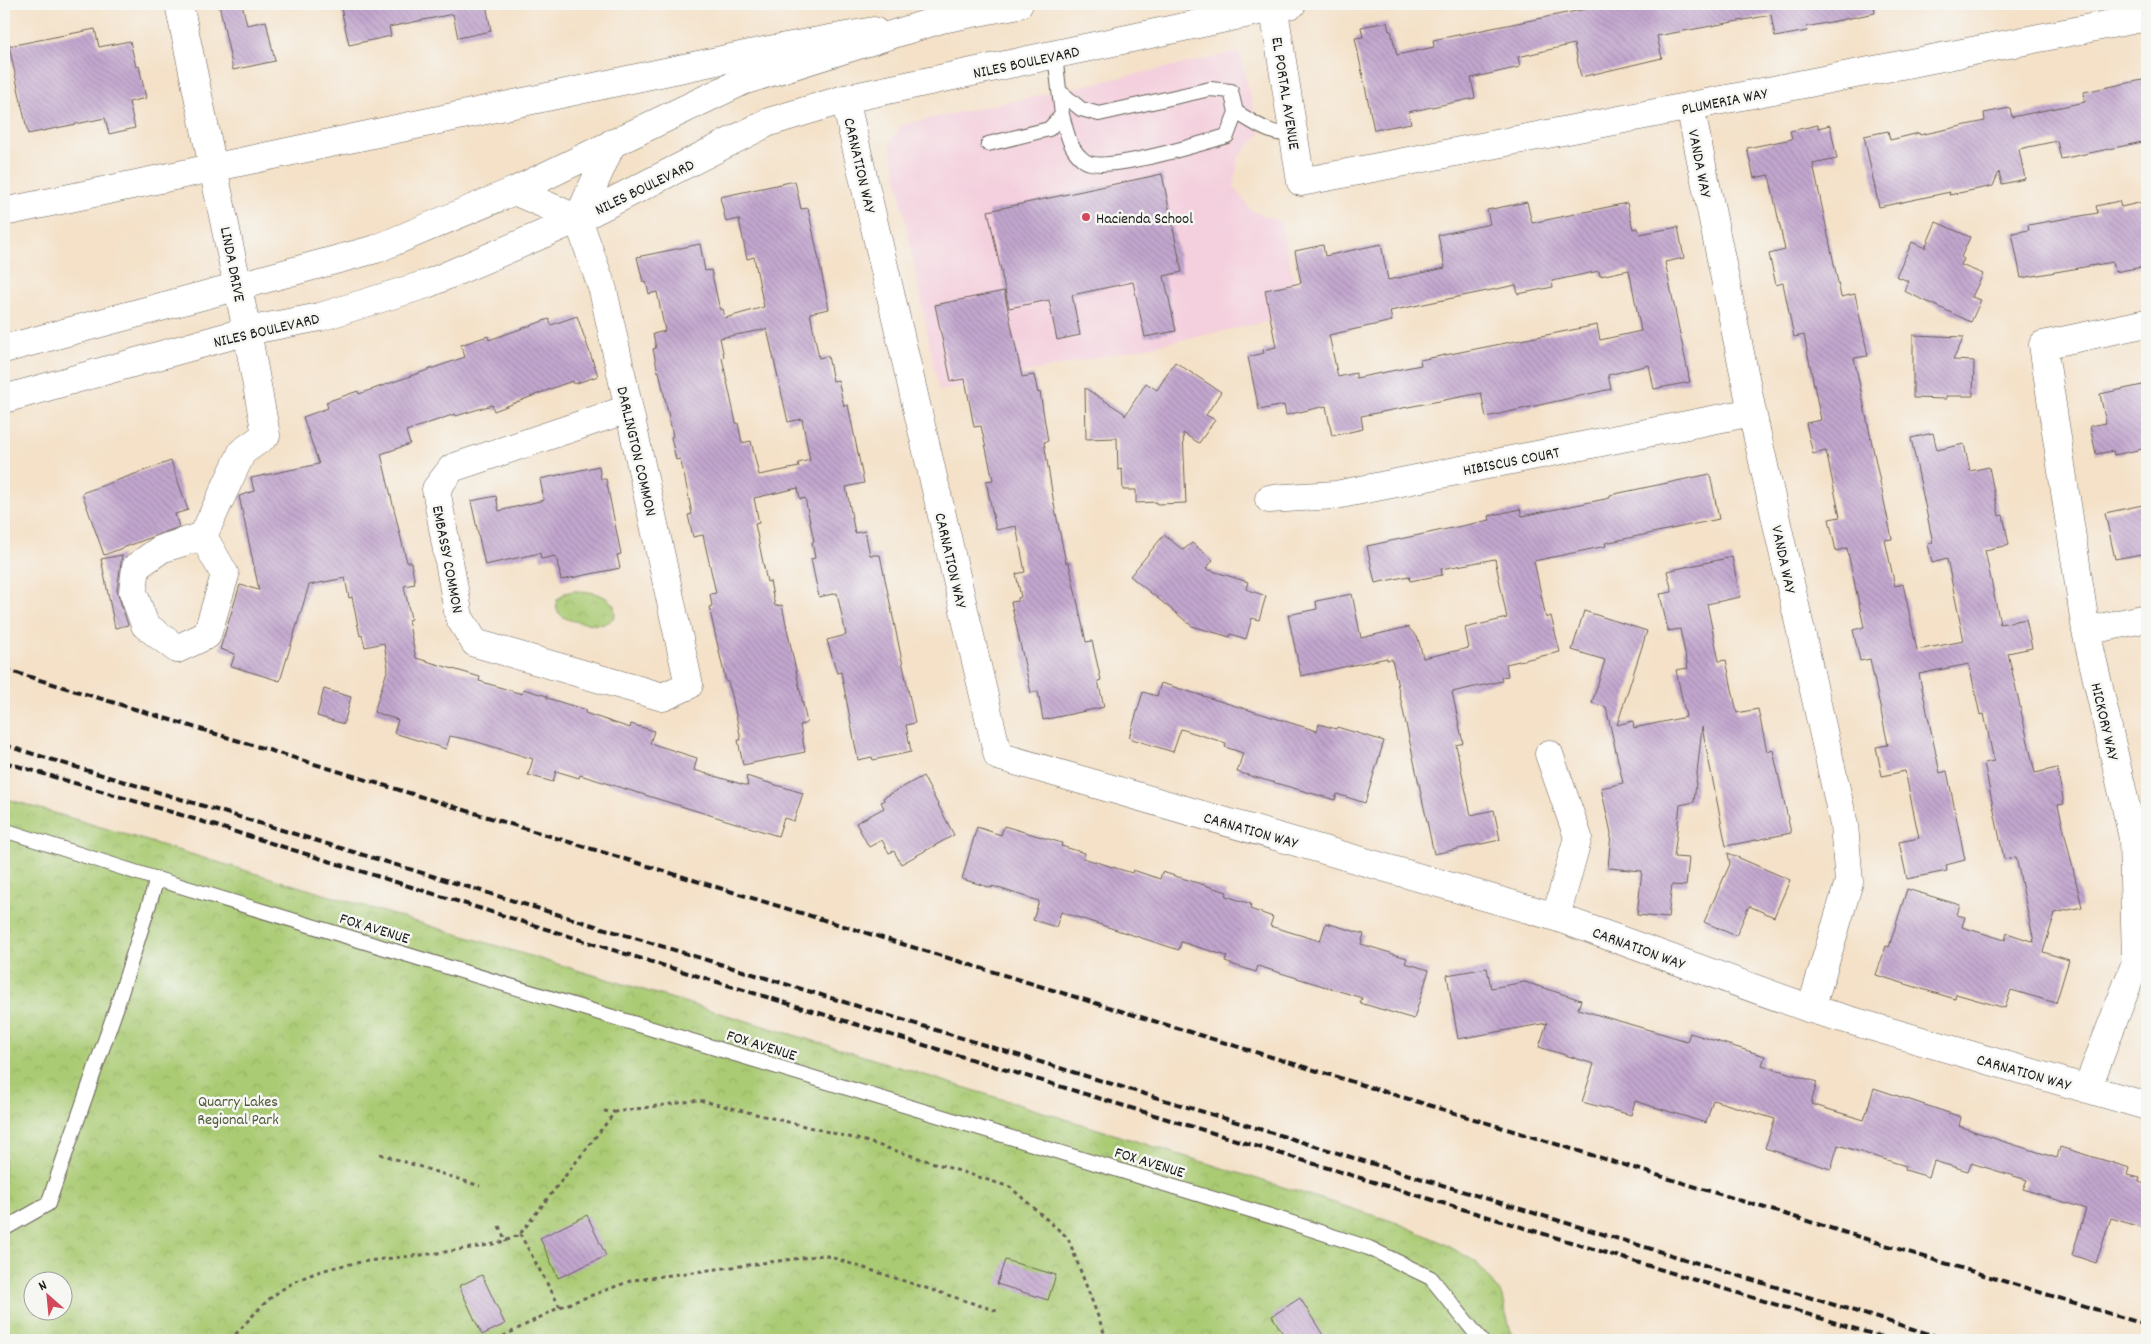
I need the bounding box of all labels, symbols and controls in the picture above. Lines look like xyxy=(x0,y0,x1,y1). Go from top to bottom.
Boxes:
street label: EL PORTAL AVENUE xyxy=(1264,35,1305,152)
street label: NILES BOULEVARD xyxy=(971,41,1082,86)
street label: PLUMERIA WAY xyxy=(1680,83,1771,122)
street label: CARNATION WAY xyxy=(836,116,881,216)
street label: VANDA WAY xyxy=(1681,128,1717,201)
street label: NILES BOULEVARD xyxy=(591,154,699,222)
place label: Hacienda School xyxy=(1096,208,1193,231)
marker: Hacienda School xyxy=(1080,211,1092,223)
street label: LINDA DRIVE xyxy=(213,225,250,305)
street label: NILES BOULEVARD xyxy=(211,308,322,355)
street label: DARLINGTON COMMON xyxy=(609,384,662,519)
street label: HIBISCUS COURT xyxy=(1461,442,1562,483)
street label: EMBASSY COMMON xyxy=(425,504,468,616)
street label: CARNATION WAY xyxy=(927,511,972,611)
street label: VANDA WAY xyxy=(1764,523,1801,597)
street label: HICKORY WAY xyxy=(2084,681,2124,764)
street label: CARNATION WAY xyxy=(1201,807,1301,856)
street label: FOX AVENUE xyxy=(336,908,413,951)
street label: CARNATION WAY xyxy=(1589,922,1689,977)
street label: FOX AVENUE xyxy=(723,1025,800,1068)
street label: CARNATION WAY xyxy=(1974,1049,2074,1098)
park label: Quarry Lakes Regional Park xyxy=(197,1091,279,1132)
street label: FOX AVENUE xyxy=(1111,1142,1188,1185)
north arrow xyxy=(22,1272,72,1322)
text: N xyxy=(35,1276,51,1297)

